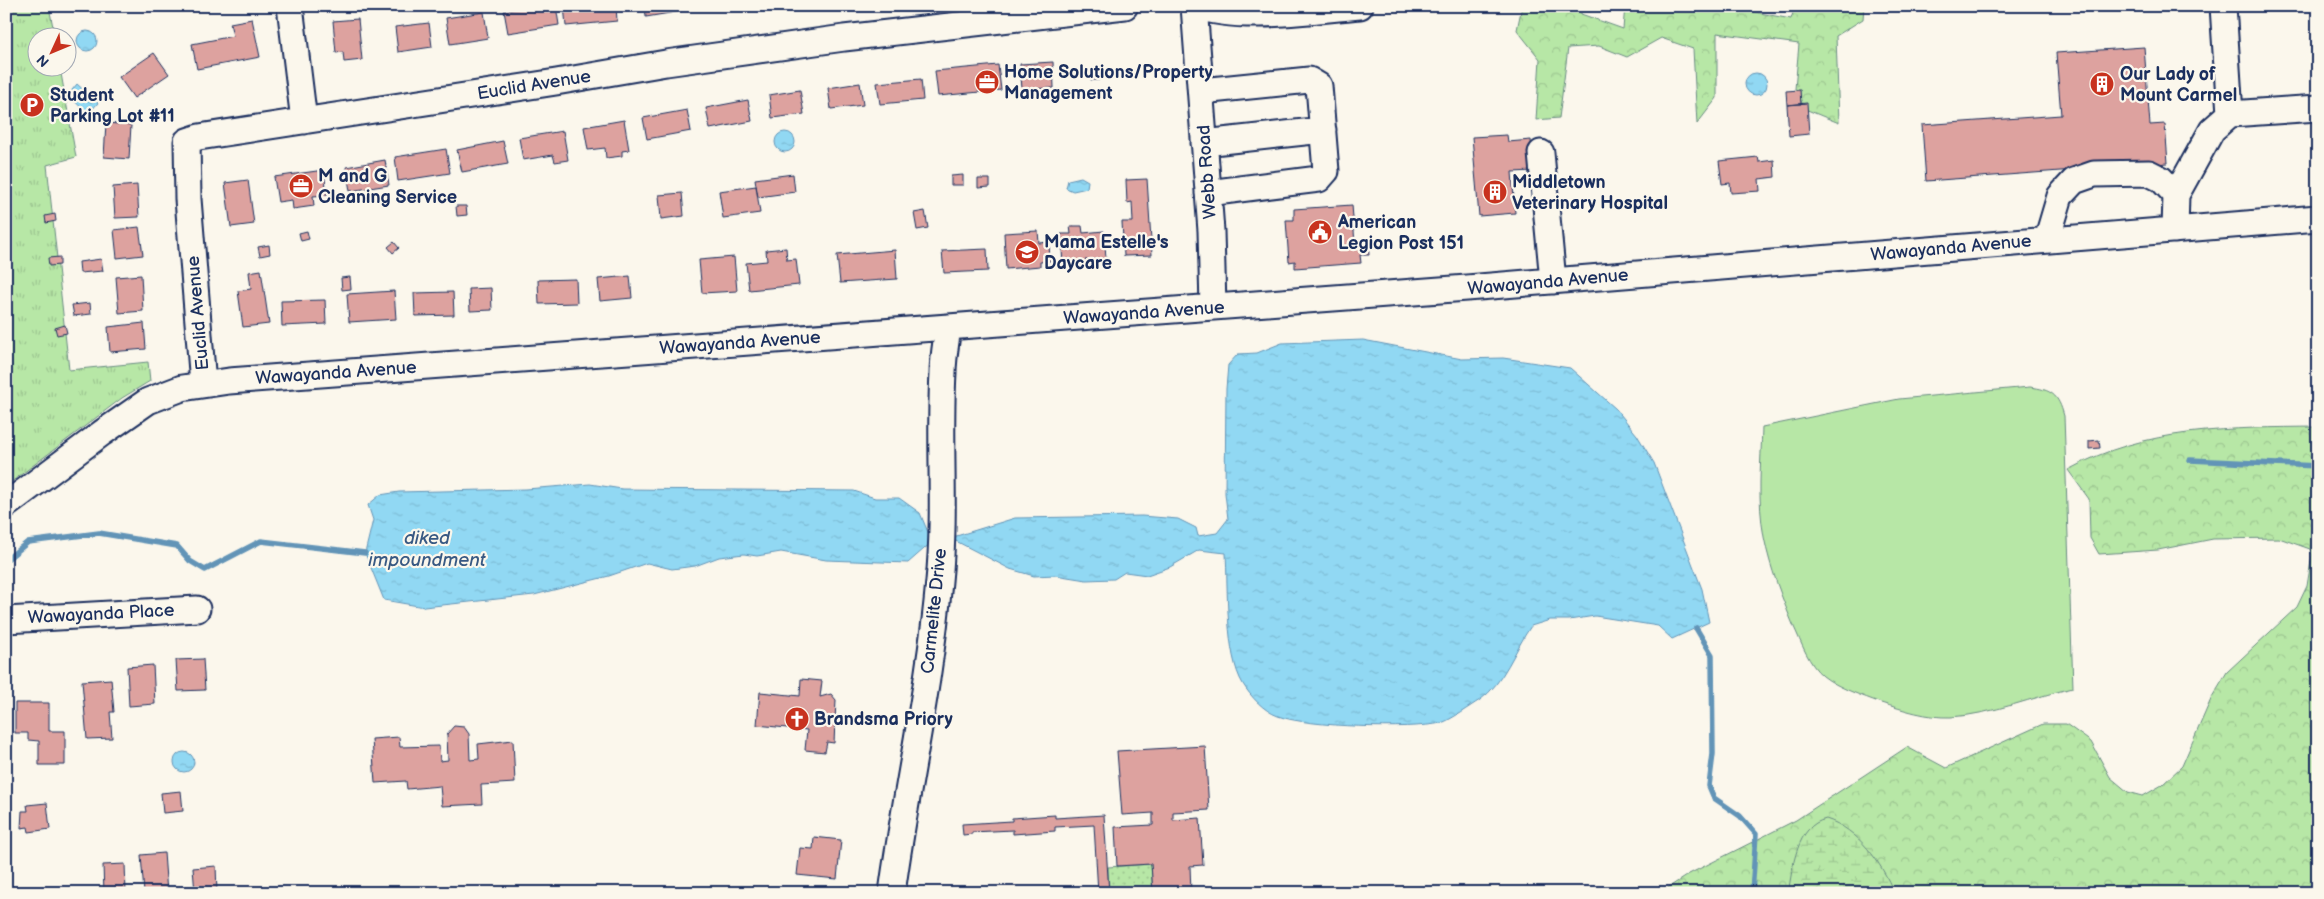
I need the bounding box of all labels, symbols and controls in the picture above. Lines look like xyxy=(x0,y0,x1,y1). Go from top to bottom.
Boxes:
north arrow xyxy=(28,28,78,78)
text: N xyxy=(33,51,53,70)
place label: Home Solutions/Property Management xyxy=(1004,62,1214,104)
place label: Our Lady of Mount Carmel xyxy=(2120,64,2237,106)
street label: Euclid Avenue xyxy=(476,66,593,104)
office icon: Home Solutions/Property Management xyxy=(974,69,1000,95)
building icon: Our Lady of Mount Carmel xyxy=(2089,71,2115,97)
place label: Student Parking Lot #11 xyxy=(50,85,175,127)
parking icon: Student Parking Lot #11 xyxy=(19,92,45,118)
street label: Webb Road xyxy=(1193,124,1221,220)
place label: M and G Cleaning Service xyxy=(318,166,457,208)
place label: Middletown Veterinary Hospital xyxy=(1512,172,1668,214)
office icon: M and G Cleaning Service xyxy=(288,173,314,199)
building icon: Middletown Veterinary Hospital xyxy=(1482,179,1508,205)
place label: American Legion Post 151 xyxy=(1337,212,1464,254)
public building icon: American Legion Post 151 xyxy=(1307,219,1333,245)
street label: Wawayanda Avenue xyxy=(1870,230,2033,265)
place label: Mama Estelle's Daycare xyxy=(1044,232,1169,274)
school or university icon: Mama Estelle's Daycare xyxy=(1014,239,1040,265)
street label: Euclid Avenue xyxy=(183,255,213,371)
street label: Wawayanda Avenue xyxy=(1467,264,1630,299)
street label: Wawayanda Avenue xyxy=(1063,297,1226,329)
street label: Wawayanda Avenue xyxy=(659,327,822,359)
street label: Wawayanda Avenue xyxy=(255,357,418,389)
water label: diked impoundment xyxy=(368,527,487,572)
street label: Carmelite Drive xyxy=(917,547,951,675)
street label: Wawayanda Place xyxy=(27,600,175,628)
church icon: Brandsma Priory xyxy=(784,706,810,732)
place label: Brandsma Priory xyxy=(814,709,953,730)

